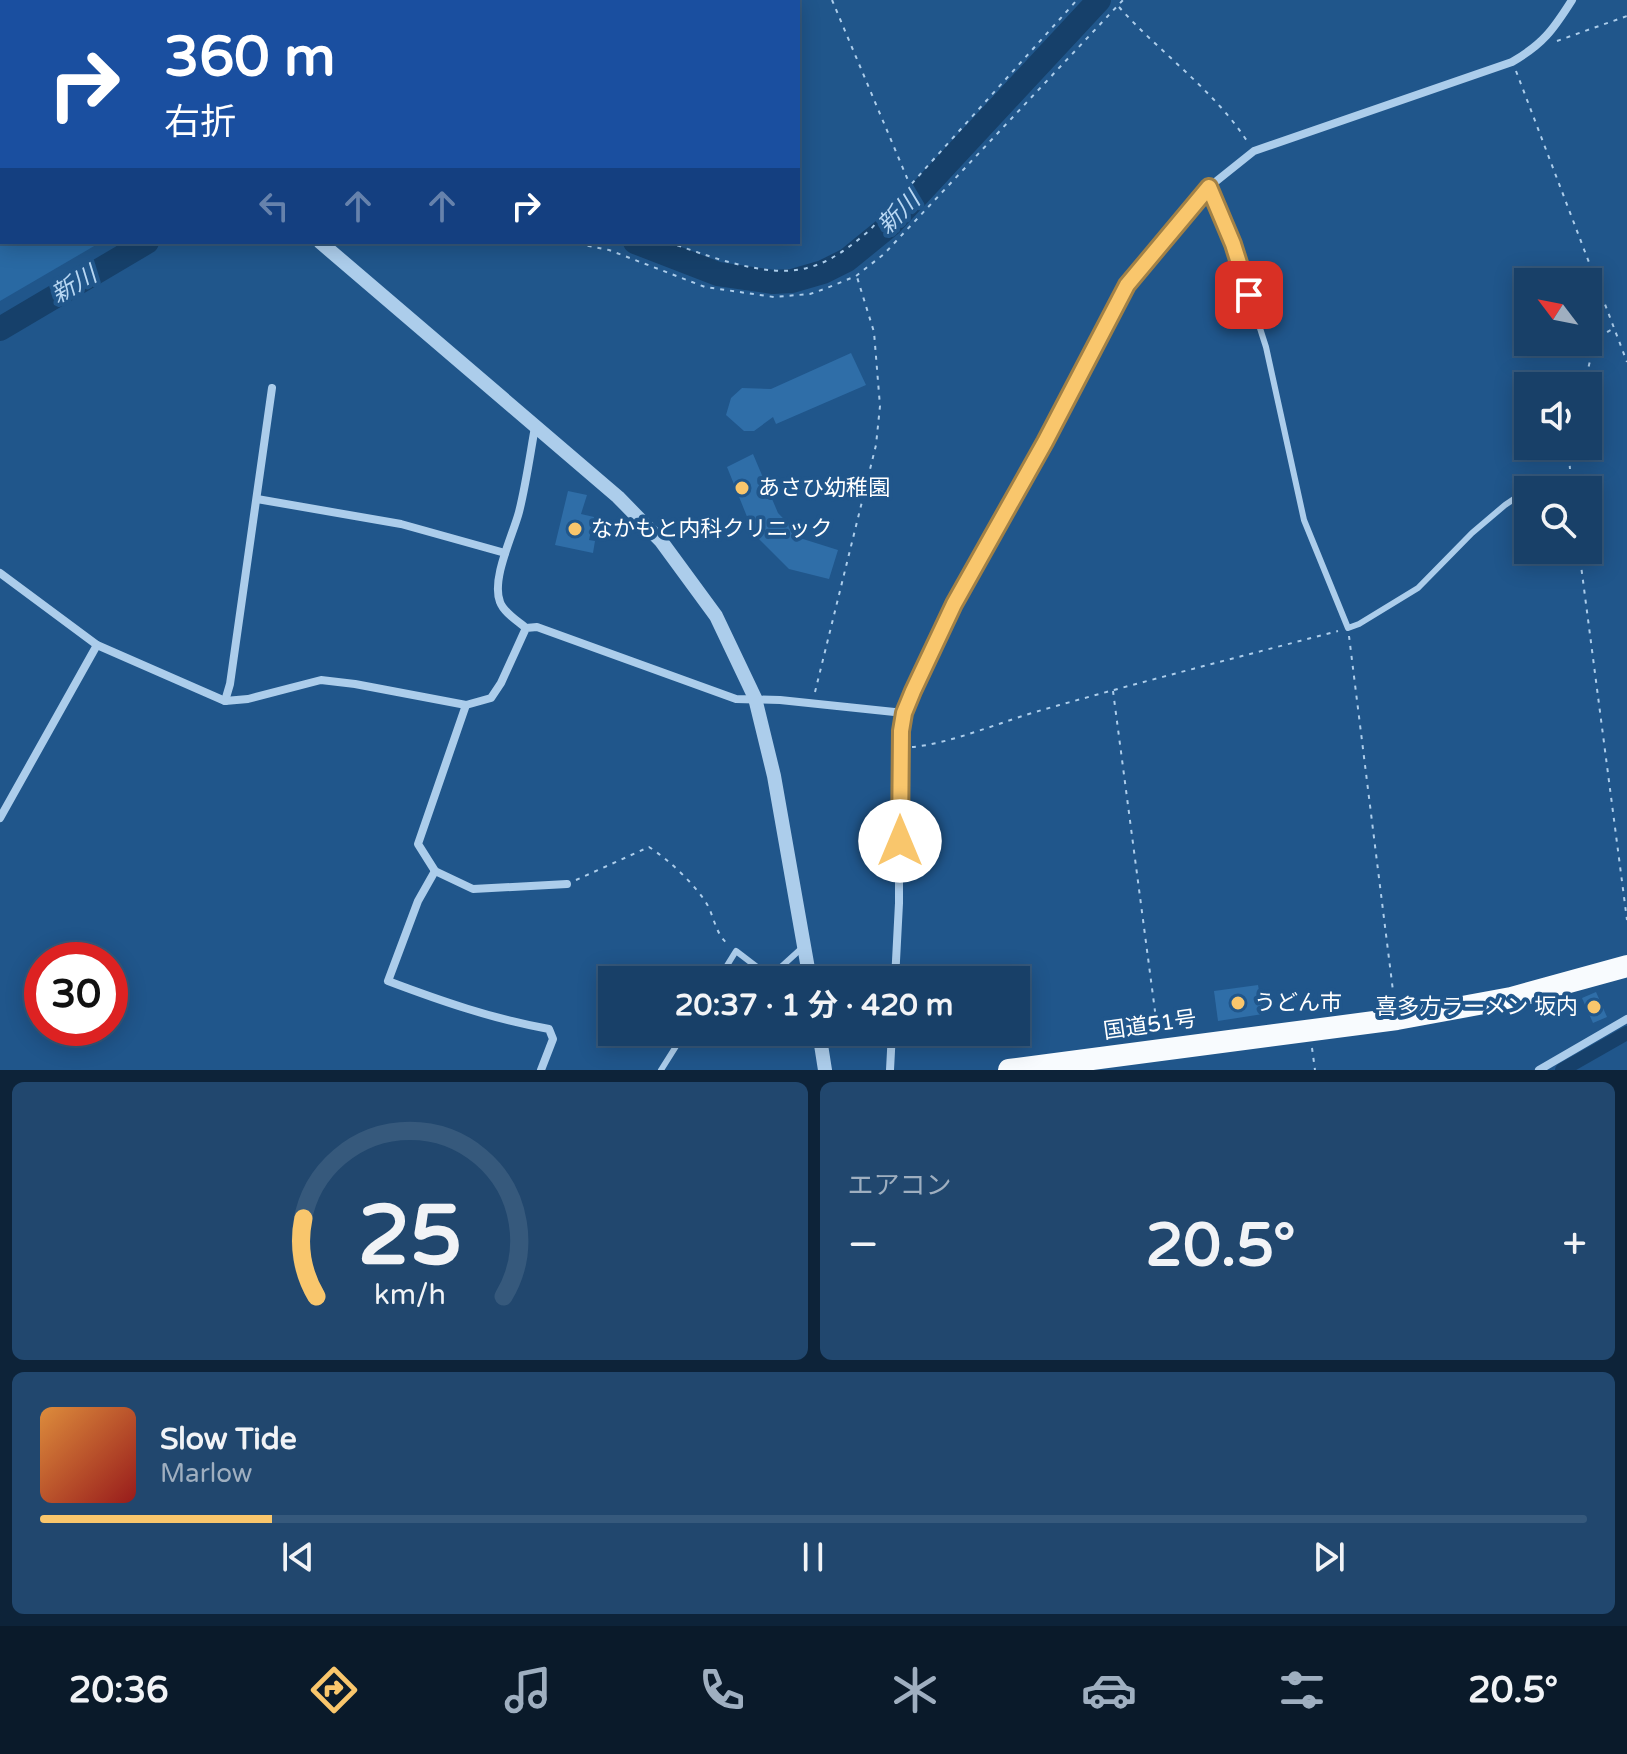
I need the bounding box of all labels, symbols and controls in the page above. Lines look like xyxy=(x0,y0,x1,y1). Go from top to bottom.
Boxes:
text: 360 m xyxy=(164,24,335,91)
icon: right xyxy=(32,32,136,136)
text: 右折 xyxy=(164,101,236,144)
icon: left xyxy=(252,184,296,228)
icon: ahead xyxy=(336,184,380,228)
icon: ahead xyxy=(420,184,464,228)
icon: right xyxy=(504,184,548,228)
water label: 新川 xyxy=(872,184,928,240)
water label: 新川 xyxy=(46,259,105,310)
pin xyxy=(1215,261,1283,329)
north arrow xyxy=(1514,268,1602,356)
map controls xyxy=(1514,268,1602,564)
icon: arrive xyxy=(1227,273,1271,317)
button: sound xyxy=(1514,372,1602,460)
place label: あさひ幼稚園 xyxy=(758,475,890,501)
button: search xyxy=(1514,476,1602,564)
marker: あさひ幼稚園 xyxy=(733,479,751,497)
place label: なかもと内科クリニック xyxy=(591,516,833,542)
marker: なかもと内科クリニック xyxy=(566,520,584,538)
position arrow xyxy=(858,799,942,883)
speed limit sign: 30 xyxy=(24,942,128,1046)
text: 20:37 · 1 分 · 420 m xyxy=(675,987,953,1024)
place label: うどん市 xyxy=(1254,990,1342,1016)
marker: うどん市 xyxy=(1229,994,1247,1012)
place label: 喜多方ラーメン 坂内 xyxy=(1375,994,1578,1020)
marker: 喜多方ラーメン 坂内 xyxy=(1585,998,1603,1016)
street label: 国道51号 xyxy=(1102,1006,1198,1044)
text: エアコン xyxy=(848,1170,952,1201)
text: 25 xyxy=(358,1187,462,1287)
text: 20.5° xyxy=(1145,1210,1296,1282)
text: − xyxy=(848,1219,879,1272)
text: + xyxy=(1562,1219,1587,1272)
text: km/h xyxy=(374,1278,446,1312)
text: Slow Tide xyxy=(160,1421,297,1458)
text: Marlow xyxy=(160,1458,252,1489)
icon: previous xyxy=(276,1535,320,1579)
icon: pause xyxy=(791,1535,835,1579)
icon: next xyxy=(1307,1535,1351,1579)
icon: directions xyxy=(306,1662,362,1718)
icon: music xyxy=(500,1662,556,1718)
icon: phone xyxy=(694,1662,750,1718)
icon: climate xyxy=(887,1662,943,1718)
icon: car xyxy=(1081,1662,1137,1718)
icon: filters xyxy=(1274,1662,1330,1718)
text: 20:36 xyxy=(69,1669,169,1712)
text: 20.5° xyxy=(1468,1669,1558,1712)

